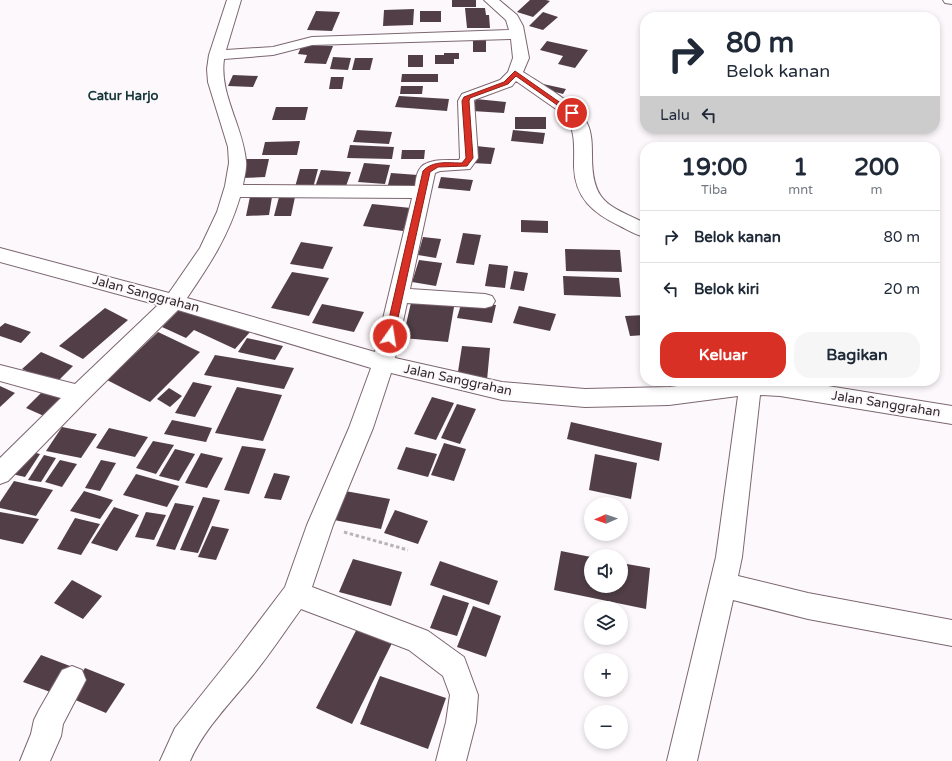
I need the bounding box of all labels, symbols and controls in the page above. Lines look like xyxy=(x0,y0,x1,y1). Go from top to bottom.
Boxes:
text: 80 m xyxy=(726,26,794,60)
icon: right xyxy=(660,28,712,80)
text: Belok kanan xyxy=(726,60,830,82)
district label: Catur Harjo xyxy=(88,88,158,104)
pin xyxy=(555,96,589,130)
icon: arrive xyxy=(561,102,583,124)
icon: left xyxy=(698,104,720,126)
text: Lalu xyxy=(660,106,690,124)
text: 19:00 xyxy=(681,153,747,182)
text: 1 xyxy=(793,153,808,182)
text: 200 xyxy=(854,153,899,182)
text: Tiba xyxy=(701,182,727,198)
text: mnt xyxy=(788,182,813,198)
text: m xyxy=(871,182,882,198)
icon: right xyxy=(660,226,682,248)
text: Belok kanan xyxy=(694,228,781,246)
text: 80 m xyxy=(883,228,920,246)
street label: Jalan Sanggrahan xyxy=(91,272,201,316)
icon: left xyxy=(660,278,682,300)
text: Belok kiri xyxy=(694,280,759,298)
text: 20 m xyxy=(883,280,920,298)
position arrow xyxy=(369,315,411,357)
button: Keluar xyxy=(660,332,786,378)
button: Bagikan xyxy=(794,332,920,378)
street label: Jalan Sanggrahan xyxy=(402,361,514,399)
street label: Jalan Sanggrahan xyxy=(830,387,942,421)
north arrow xyxy=(584,497,628,541)
map controls xyxy=(584,497,628,749)
button: sound xyxy=(584,549,628,593)
button: layers xyxy=(584,601,628,645)
button: + xyxy=(584,653,628,697)
button: − xyxy=(584,705,628,749)

